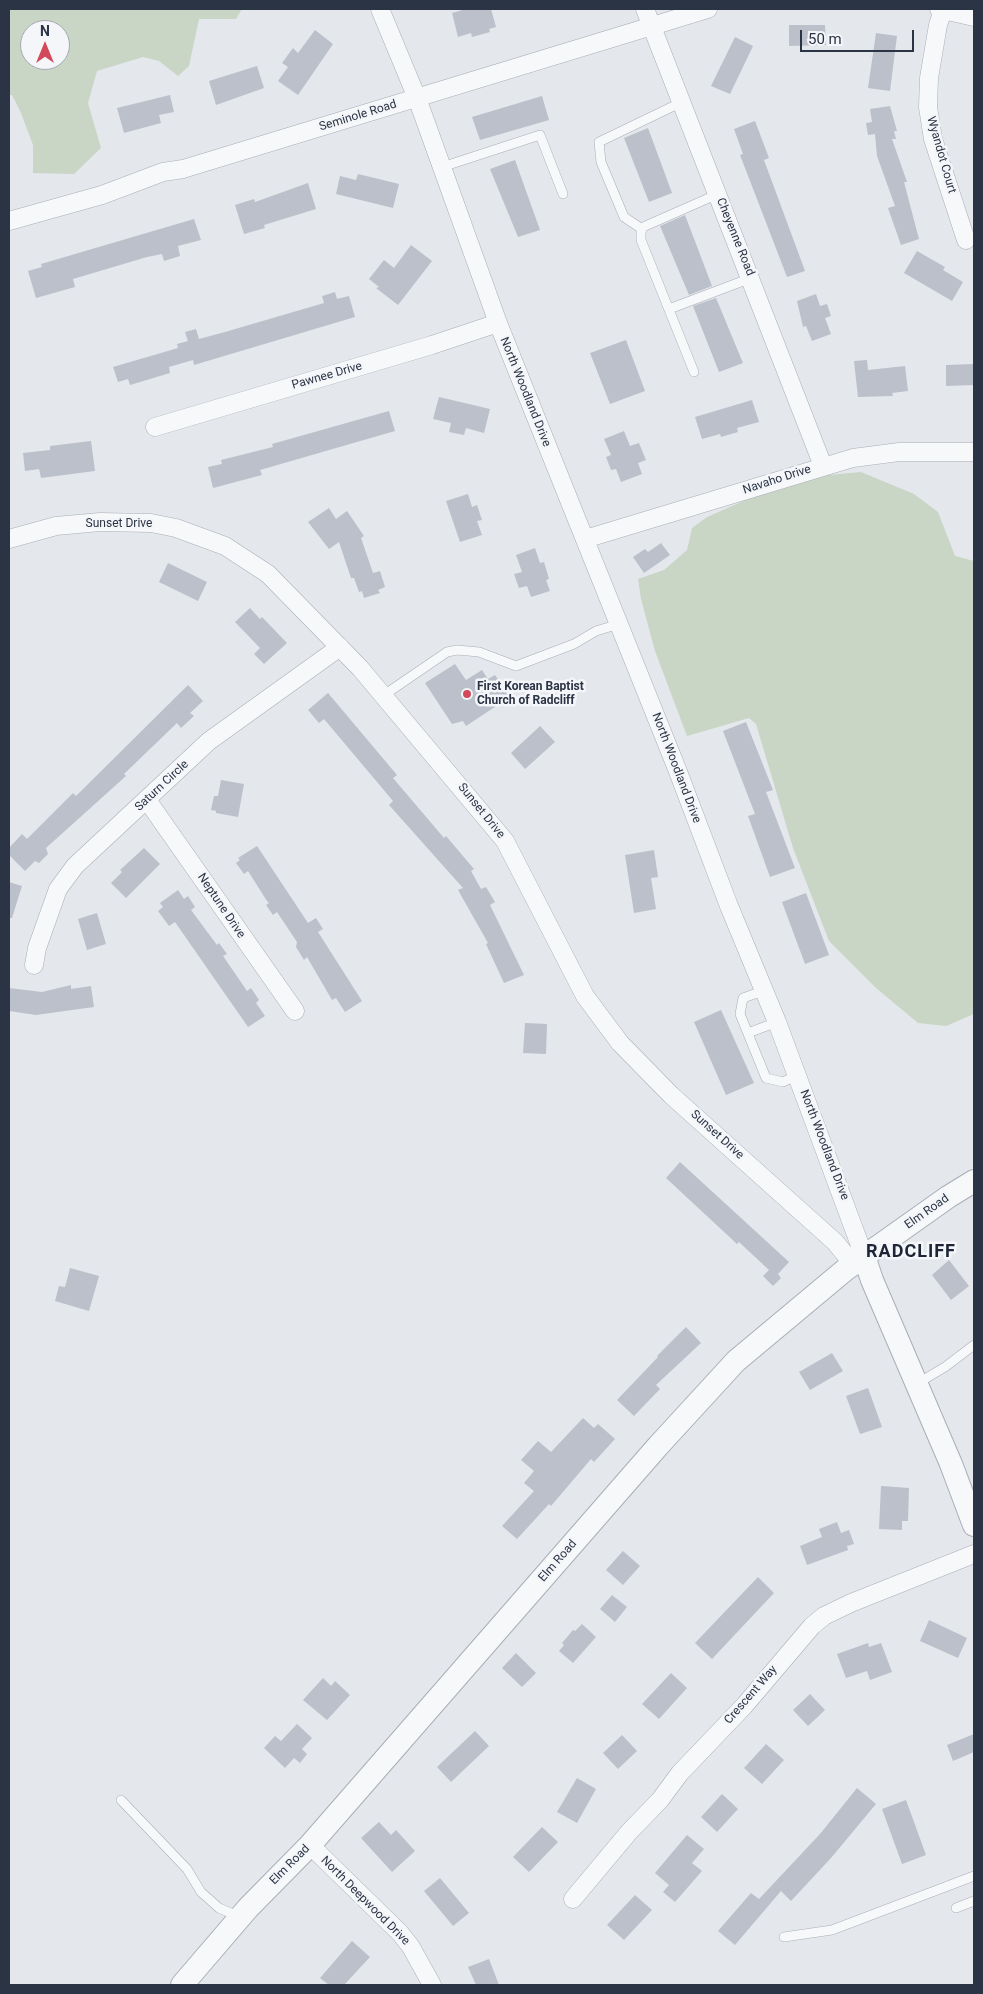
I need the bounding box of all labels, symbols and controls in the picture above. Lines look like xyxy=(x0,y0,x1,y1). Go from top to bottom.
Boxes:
north arrow xyxy=(20,20,70,70)
scale bar xyxy=(803,20,917,52)
text: N xyxy=(40,23,50,39)
text: 50 m xyxy=(808,30,842,48)
street label: Seminole Road xyxy=(318,97,398,135)
street label: Wyandot Court xyxy=(923,115,959,195)
street label: Cheyenne Road xyxy=(713,196,757,278)
street label: North Woodland Drive xyxy=(496,335,554,449)
street label: Pawnee Drive xyxy=(290,359,364,393)
street label: Navaho Drive xyxy=(741,462,813,498)
street label: Sunset Drive xyxy=(86,517,152,531)
place label: First Korean Baptist Church of Radcliff xyxy=(477,680,584,708)
marker: First Korean Baptist Church of Radcliff xyxy=(461,688,473,700)
street label: North Woodland Drive xyxy=(648,711,704,825)
street label: Saturn Circle xyxy=(132,758,192,814)
street label: Sunset Drive xyxy=(454,781,508,841)
street label: Neptune Drive xyxy=(194,871,248,941)
street label: North Woodland Drive xyxy=(796,1088,852,1202)
street label: Sunset Drive xyxy=(687,1107,747,1163)
street label: Elm Road xyxy=(902,1192,952,1232)
district label: RADCLIFF xyxy=(865,1241,957,1263)
street label: Elm Road xyxy=(536,1537,580,1585)
street label: Crescent Way xyxy=(722,1663,780,1727)
street label: Elm Road xyxy=(267,1842,313,1888)
street label: North Deepwood Drive xyxy=(317,1853,413,1949)

